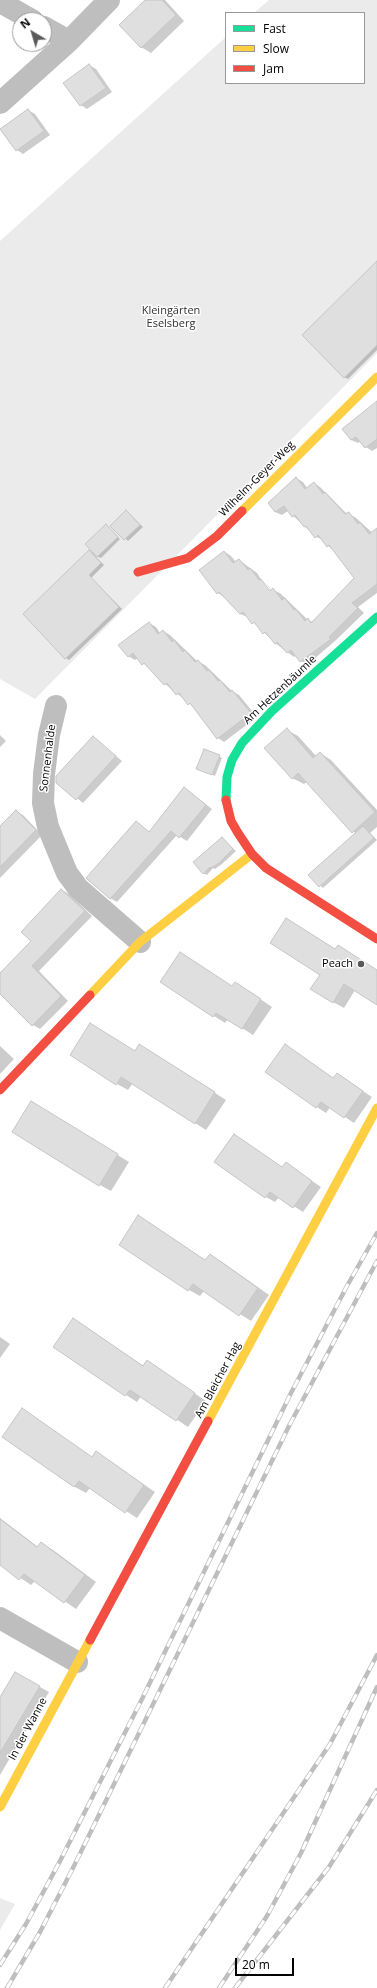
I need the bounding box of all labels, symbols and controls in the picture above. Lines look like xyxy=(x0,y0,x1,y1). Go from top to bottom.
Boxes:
north arrow xyxy=(12,12,52,52)
legend xyxy=(225,12,365,84)
text: N xyxy=(17,14,33,32)
text: Fast xyxy=(263,20,286,37)
text: Slow xyxy=(263,40,289,57)
text: Jam xyxy=(263,60,284,77)
park label: Kleingärten Eselsberg xyxy=(142,304,200,330)
street label: Wilhelm-Geyer-Weg xyxy=(217,439,297,519)
street label: Am Hetzenbäumle xyxy=(241,653,319,727)
street label: Sonnenhalde xyxy=(37,724,59,792)
place label: Peach xyxy=(322,957,353,971)
marker: Peach xyxy=(356,959,366,969)
street label: Am Bleicher Hag xyxy=(192,1340,244,1420)
street label: In der Wanne xyxy=(6,1695,50,1763)
scale bar xyxy=(237,1950,296,1976)
text: 20 m xyxy=(242,1956,270,1973)

